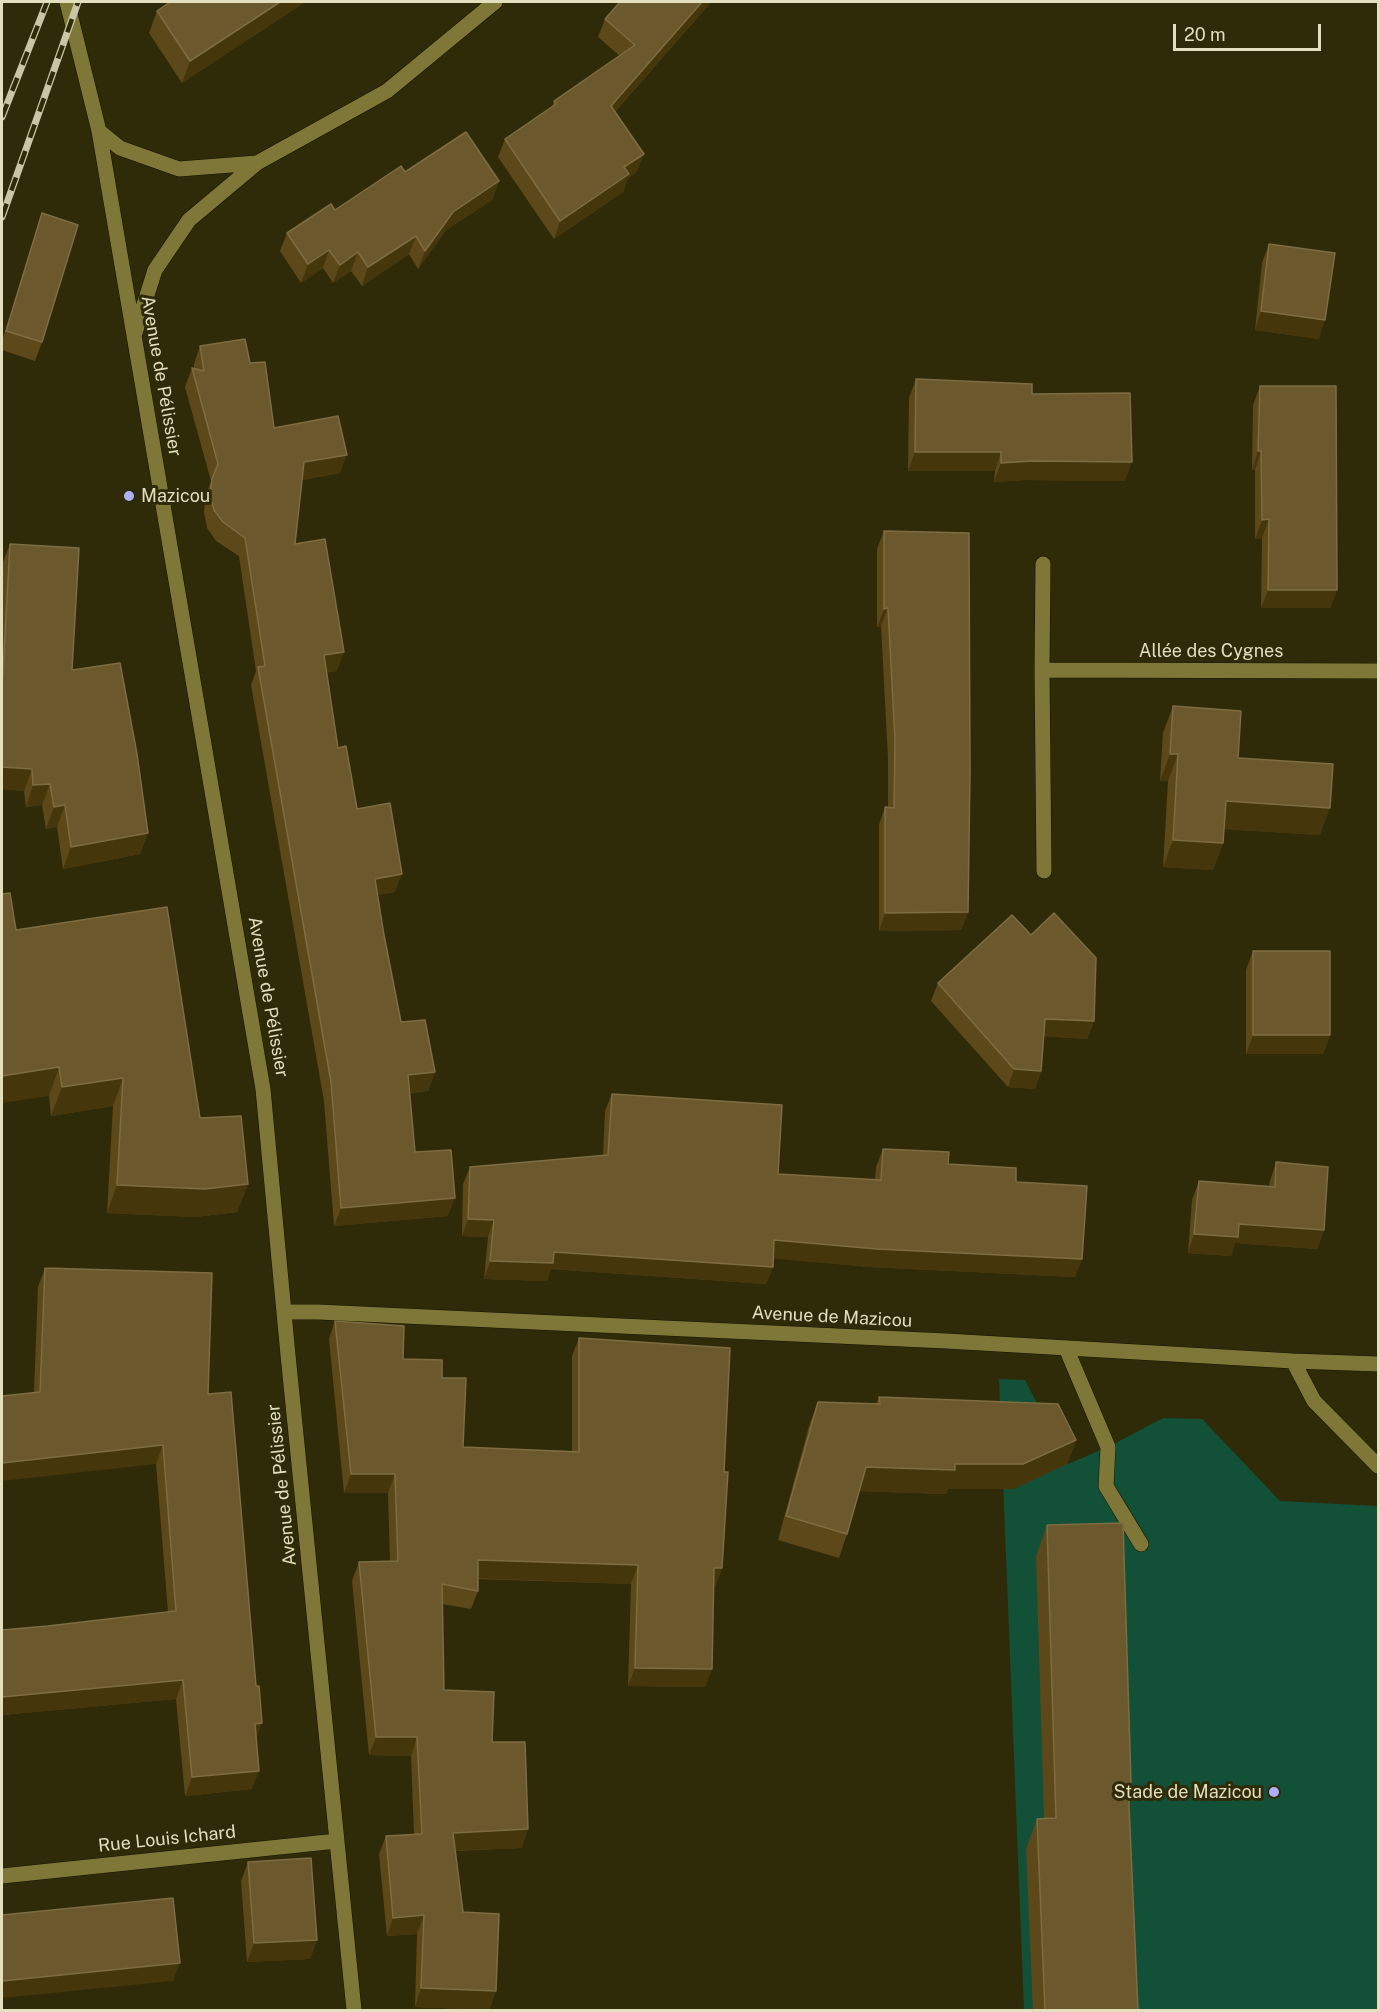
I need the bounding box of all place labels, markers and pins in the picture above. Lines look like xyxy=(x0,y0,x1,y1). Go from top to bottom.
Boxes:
place label: Mazicou xyxy=(141,485,210,507)
marker: Mazicou xyxy=(122,489,136,503)
place label: Stade de Mazicou xyxy=(1114,1781,1262,1803)
marker: Stade de Mazicou xyxy=(1267,1785,1281,1799)

